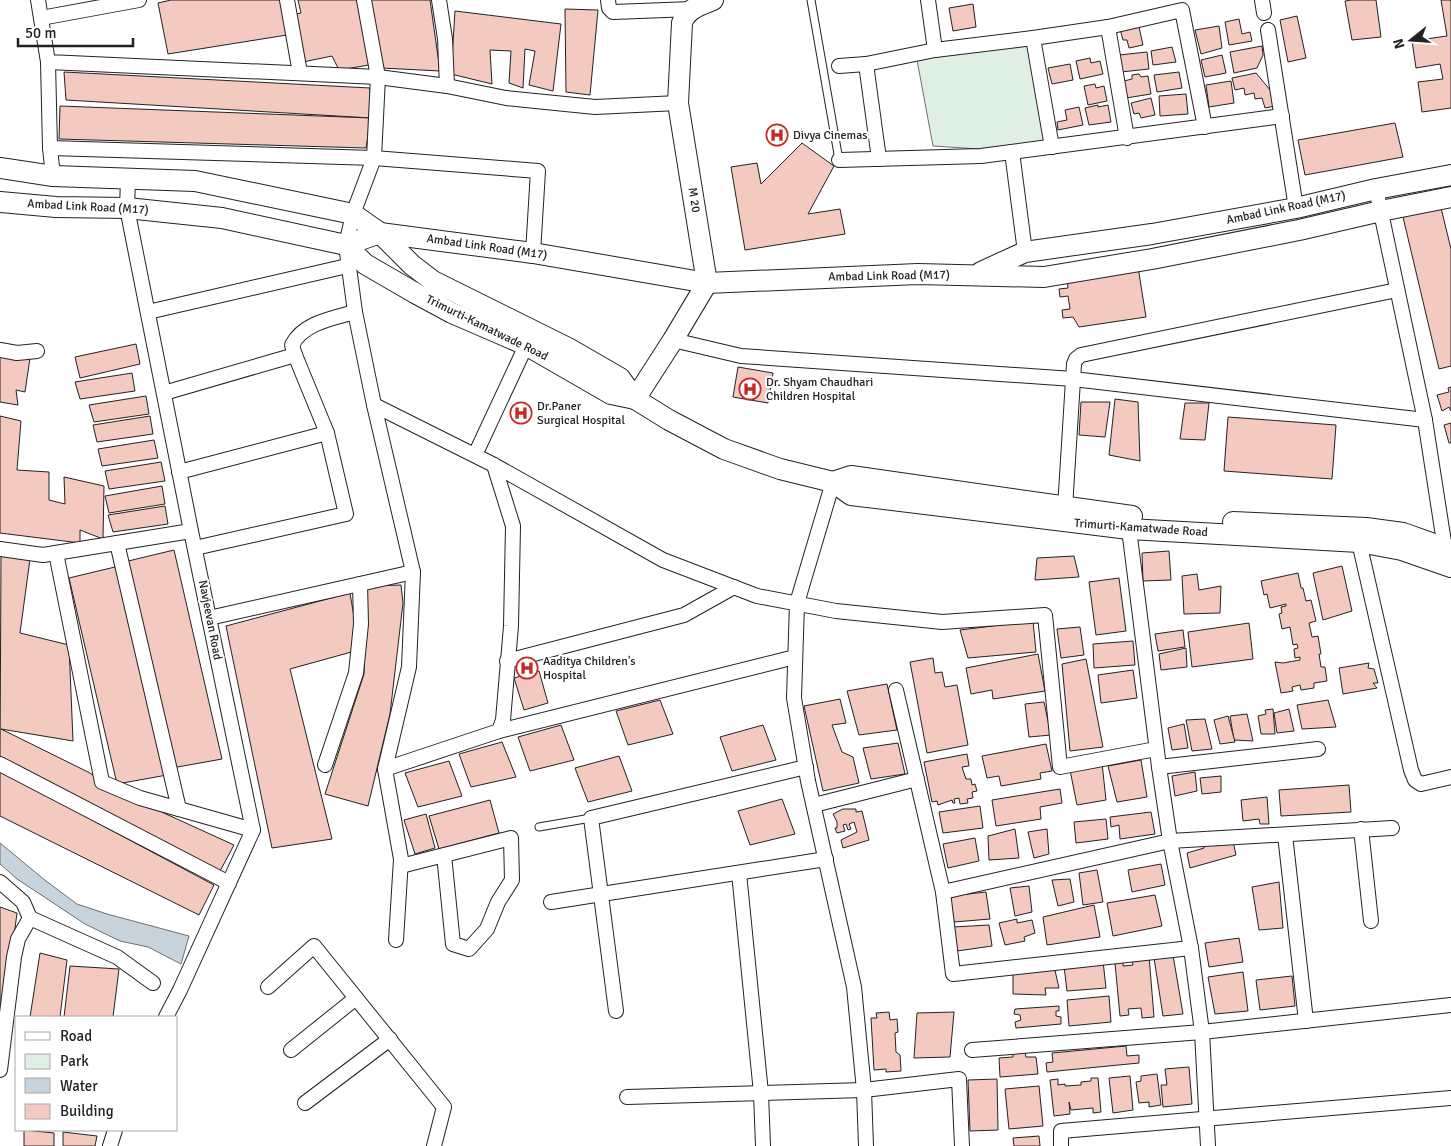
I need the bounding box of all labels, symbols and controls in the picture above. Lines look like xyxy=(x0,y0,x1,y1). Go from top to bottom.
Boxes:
scale bar xyxy=(18,15,132,47)
north arrow xyxy=(1386,15,1436,65)
text: 50 m xyxy=(25,24,56,42)
text: N xyxy=(1389,37,1409,51)
hospital icon: Divya Cinemas xyxy=(765,123,789,147)
place label: Divya Cinemas xyxy=(793,128,868,143)
street label: M 20 xyxy=(685,186,703,214)
street label: Ambad Link Road (M17) xyxy=(1225,188,1347,228)
street label: Ambad Link Road (M17) xyxy=(27,196,149,218)
street label: Ambad Link Road (M17) xyxy=(426,231,548,263)
street label: Ambad Link Road (M17) xyxy=(828,267,950,285)
street label: Trimurti-Kamatwade Road xyxy=(423,292,551,364)
place label: Dr. Shyam Chaudhari Children Hospital xyxy=(766,375,873,404)
hospital icon: Dr. Shyam Chaudhari Children Hospital xyxy=(738,377,762,401)
place label: Dr.Paner Surgical Hospital xyxy=(537,399,625,428)
hospital icon: Dr.Paner Surgical Hospital xyxy=(509,401,533,425)
street label: Trimurti-Kamatwade Road xyxy=(1074,516,1208,540)
street label: Navjeevan Road xyxy=(195,579,225,661)
place label: Aaditya Children's Hospital xyxy=(543,654,636,683)
hospital icon: Aaditya Children's Hospital xyxy=(515,656,539,680)
legend xyxy=(15,1016,178,1131)
text: Road xyxy=(60,1027,92,1045)
text: Park xyxy=(60,1052,89,1070)
text: Water xyxy=(60,1077,98,1095)
text: Building xyxy=(60,1102,114,1120)

